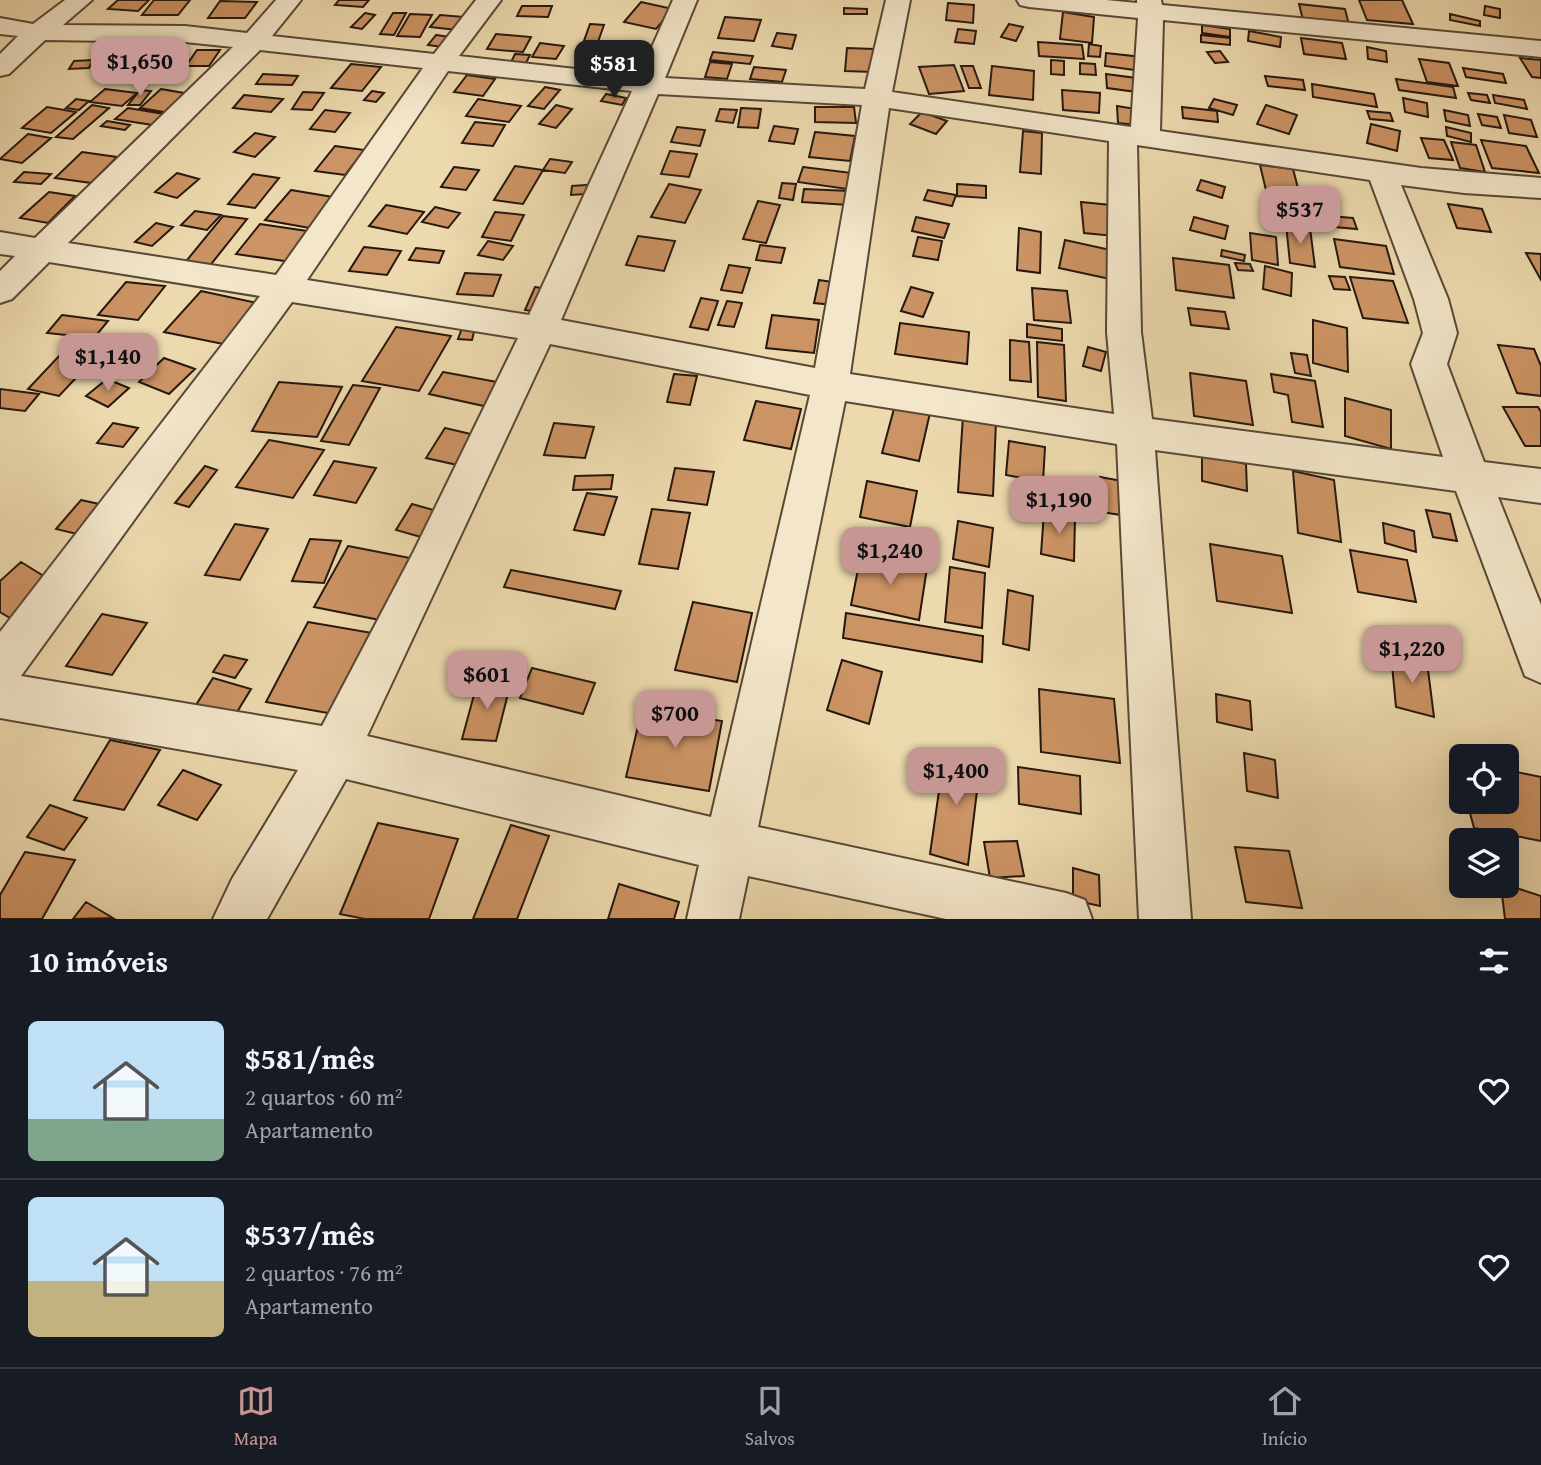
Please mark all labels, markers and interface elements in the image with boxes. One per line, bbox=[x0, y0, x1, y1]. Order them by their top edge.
pin: $1,650 bbox=[83, 38, 197, 98]
pin: $581 bbox=[573, 41, 655, 100]
text: $1,650 bbox=[107, 44, 173, 77]
text: $581 bbox=[590, 46, 638, 79]
pin: $537 bbox=[1259, 187, 1341, 246]
text: $537 bbox=[1276, 192, 1324, 225]
pin: $1,140 bbox=[51, 334, 165, 393]
text: $1,140 bbox=[75, 339, 141, 372]
pin: $1,190 bbox=[1002, 476, 1116, 536]
text: $1,190 bbox=[1026, 482, 1092, 515]
pin: $1,240 bbox=[833, 528, 947, 587]
text: $1,240 bbox=[857, 533, 923, 566]
pin: $1,220 bbox=[1355, 626, 1469, 685]
text: $1,220 bbox=[1379, 631, 1445, 664]
pin: $601 bbox=[446, 652, 528, 711]
text: $601 bbox=[463, 657, 511, 690]
pin: $700 bbox=[634, 690, 716, 750]
text: $700 bbox=[651, 696, 699, 729]
map controls bbox=[1449, 744, 1519, 898]
button: locate bbox=[1449, 744, 1519, 814]
pin: $1,400 bbox=[899, 748, 1013, 807]
text: $1,400 bbox=[923, 753, 989, 786]
button: layers bbox=[1449, 828, 1519, 898]
text: 10 imóveis bbox=[28, 939, 168, 983]
icon: filters bbox=[1475, 942, 1513, 980]
text: $581/mês bbox=[245, 1036, 375, 1080]
icon: home bbox=[84, 1049, 168, 1133]
icon: heart bbox=[1475, 1072, 1513, 1110]
text: 2 quartos · 60 m² bbox=[245, 1080, 403, 1113]
text: Apartamento bbox=[245, 1113, 373, 1146]
text: $537/mês bbox=[245, 1212, 375, 1256]
icon: home bbox=[84, 1225, 168, 1309]
icon: heart bbox=[1475, 1248, 1513, 1286]
text: 2 quartos · 76 m² bbox=[245, 1256, 403, 1289]
text: Apartamento bbox=[245, 1289, 373, 1322]
tab: Mapa bbox=[234, 1382, 277, 1452]
tab: Salvos bbox=[745, 1382, 795, 1452]
tab: Início bbox=[1262, 1382, 1307, 1452]

